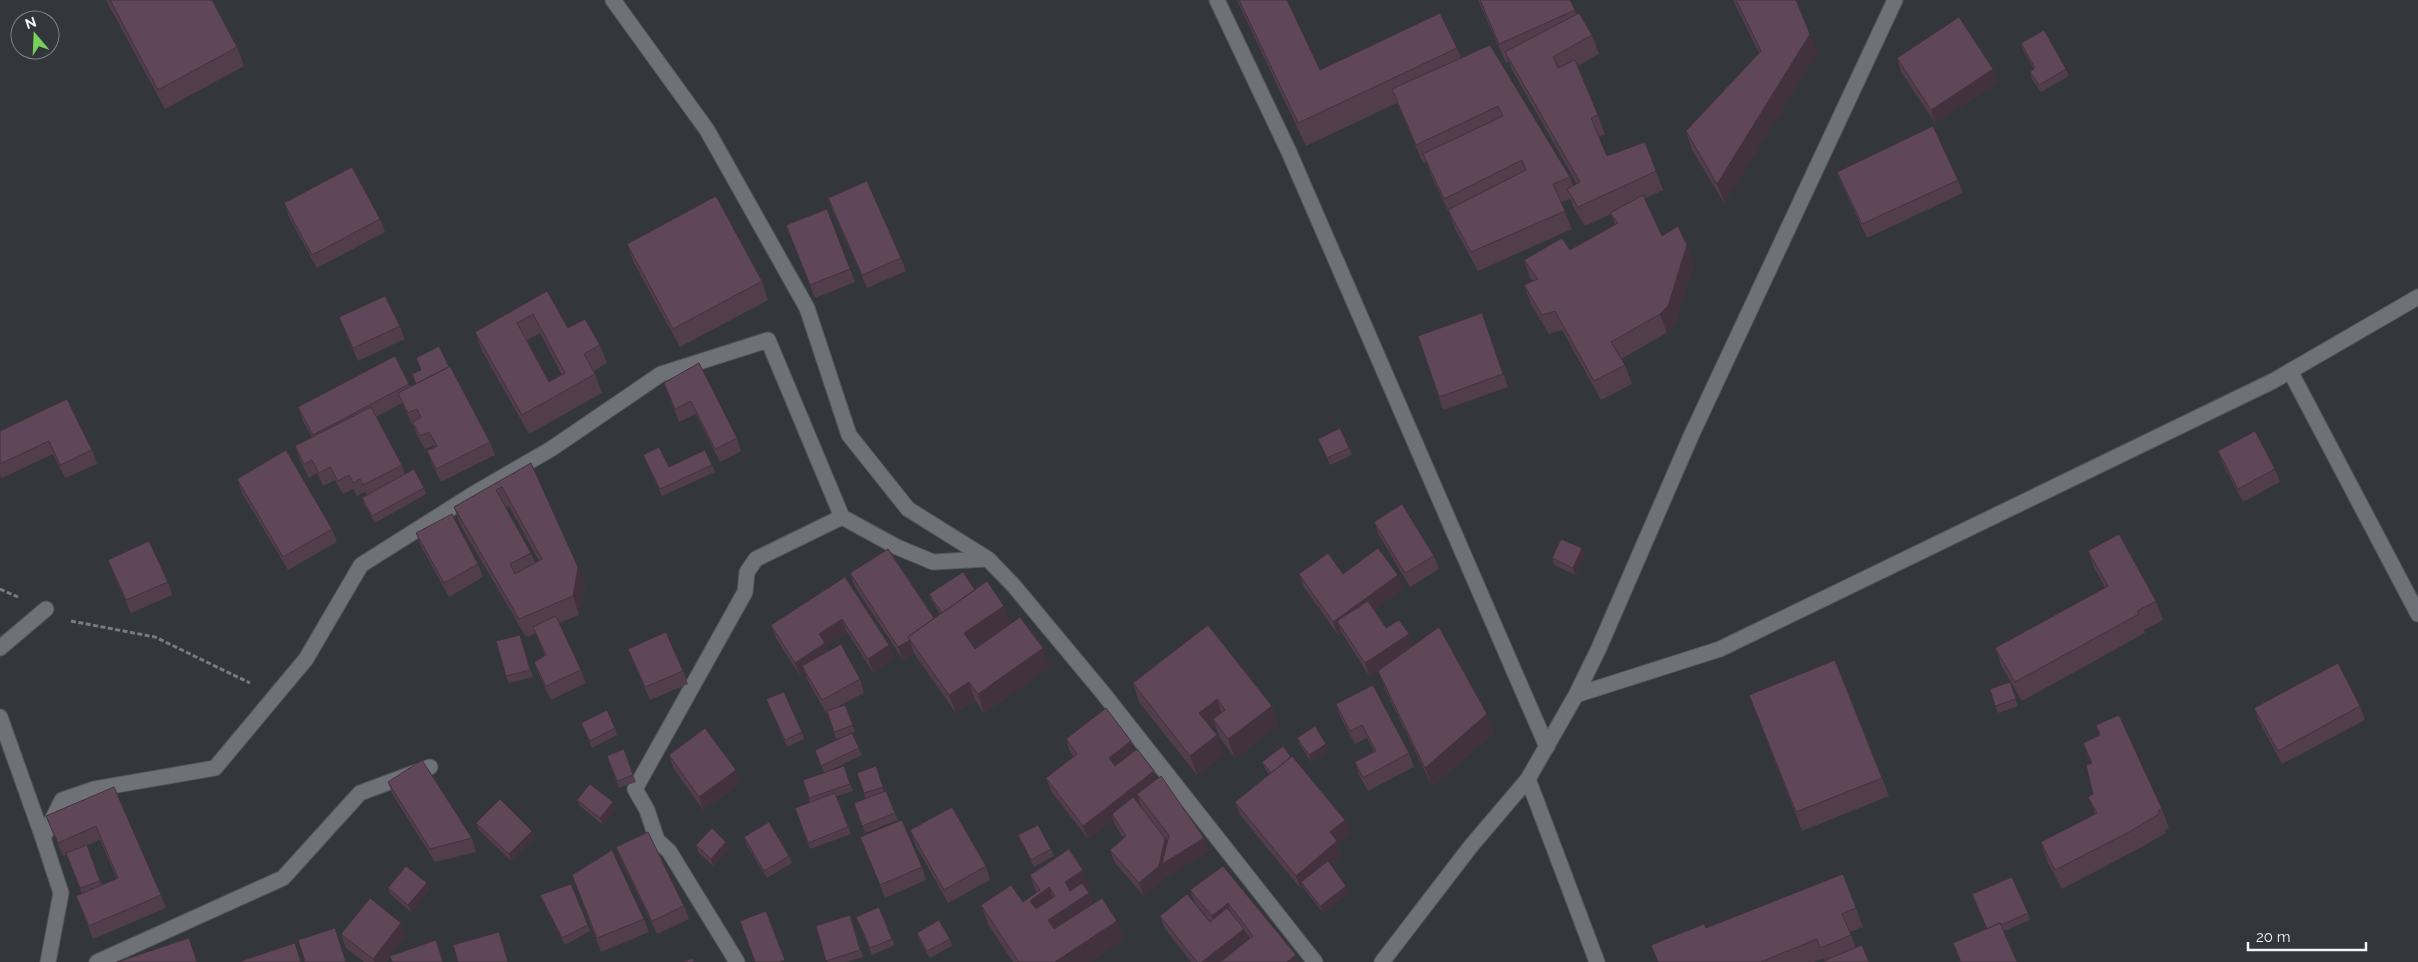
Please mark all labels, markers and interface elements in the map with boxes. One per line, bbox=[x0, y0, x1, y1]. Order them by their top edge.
north arrow bbox=[10, 10, 60, 60]
text: N bbox=[23, 13, 38, 32]
scale bar bbox=[2248, 920, 2366, 952]
text: 20 m bbox=[2256, 928, 2291, 946]

